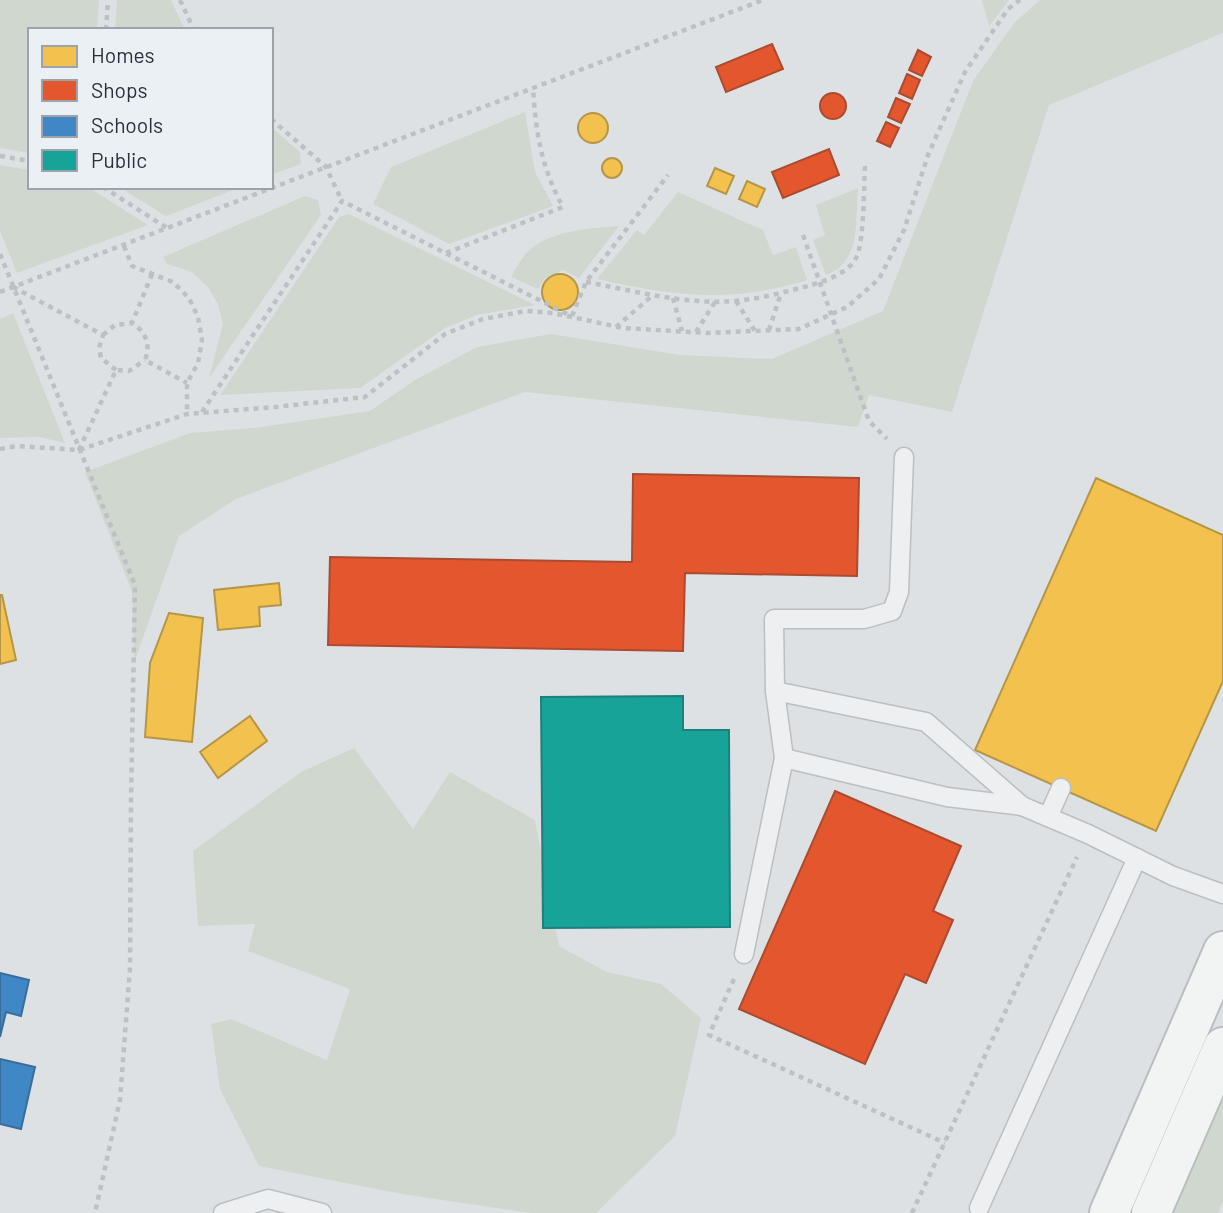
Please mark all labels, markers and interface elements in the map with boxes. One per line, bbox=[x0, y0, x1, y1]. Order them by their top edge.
legend bbox=[28, 28, 273, 189]
text: Homes bbox=[91, 42, 155, 67]
text: Shops bbox=[91, 77, 148, 102]
text: Schools bbox=[91, 112, 163, 137]
text: Public bbox=[91, 147, 147, 172]

